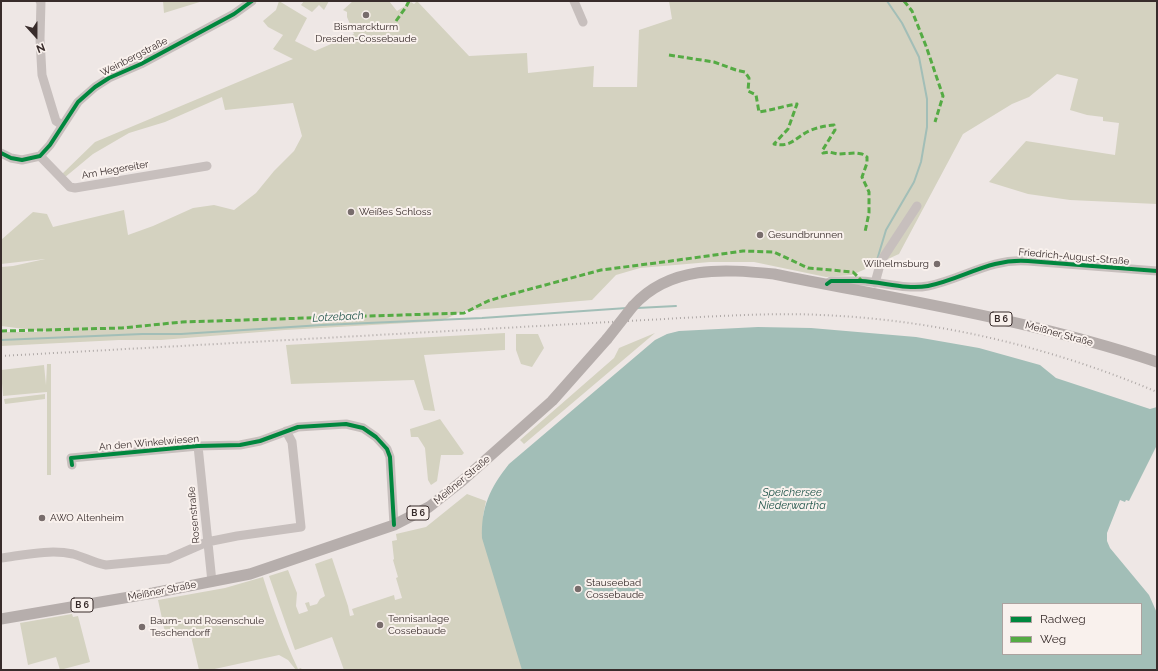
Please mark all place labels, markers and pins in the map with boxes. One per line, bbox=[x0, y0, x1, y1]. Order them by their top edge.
marker: Bismarckturm Dresden-Cossebaude bbox=[361, 10, 371, 20]
place label: Bismarckturm Dresden-Cossebaude bbox=[315, 21, 417, 44]
place label: Weißes Schloss bbox=[359, 206, 431, 218]
marker: Weißes Schloss bbox=[346, 207, 356, 217]
place label: Gesundbrunnen bbox=[768, 229, 843, 241]
marker: Gesundbrunnen bbox=[755, 230, 765, 240]
place label: Wilhelmsburg bbox=[864, 258, 929, 270]
marker: Wilhelmsburg bbox=[932, 259, 942, 269]
place label: AWO Altenheim bbox=[50, 512, 124, 524]
marker: AWO Altenheim bbox=[37, 513, 47, 523]
place label: Stauseebad Cossebaude bbox=[586, 577, 644, 600]
marker: Stauseebad Cossebaude bbox=[573, 584, 583, 594]
place label: Tennisanlage Cossebaude bbox=[388, 613, 449, 636]
place label: Baum- und Rosenschule Teschendorff bbox=[150, 615, 264, 638]
marker: Tennisanlage Cossebaude bbox=[375, 620, 385, 630]
marker: Baum- und Rosenschule Teschendorff bbox=[137, 622, 147, 632]

